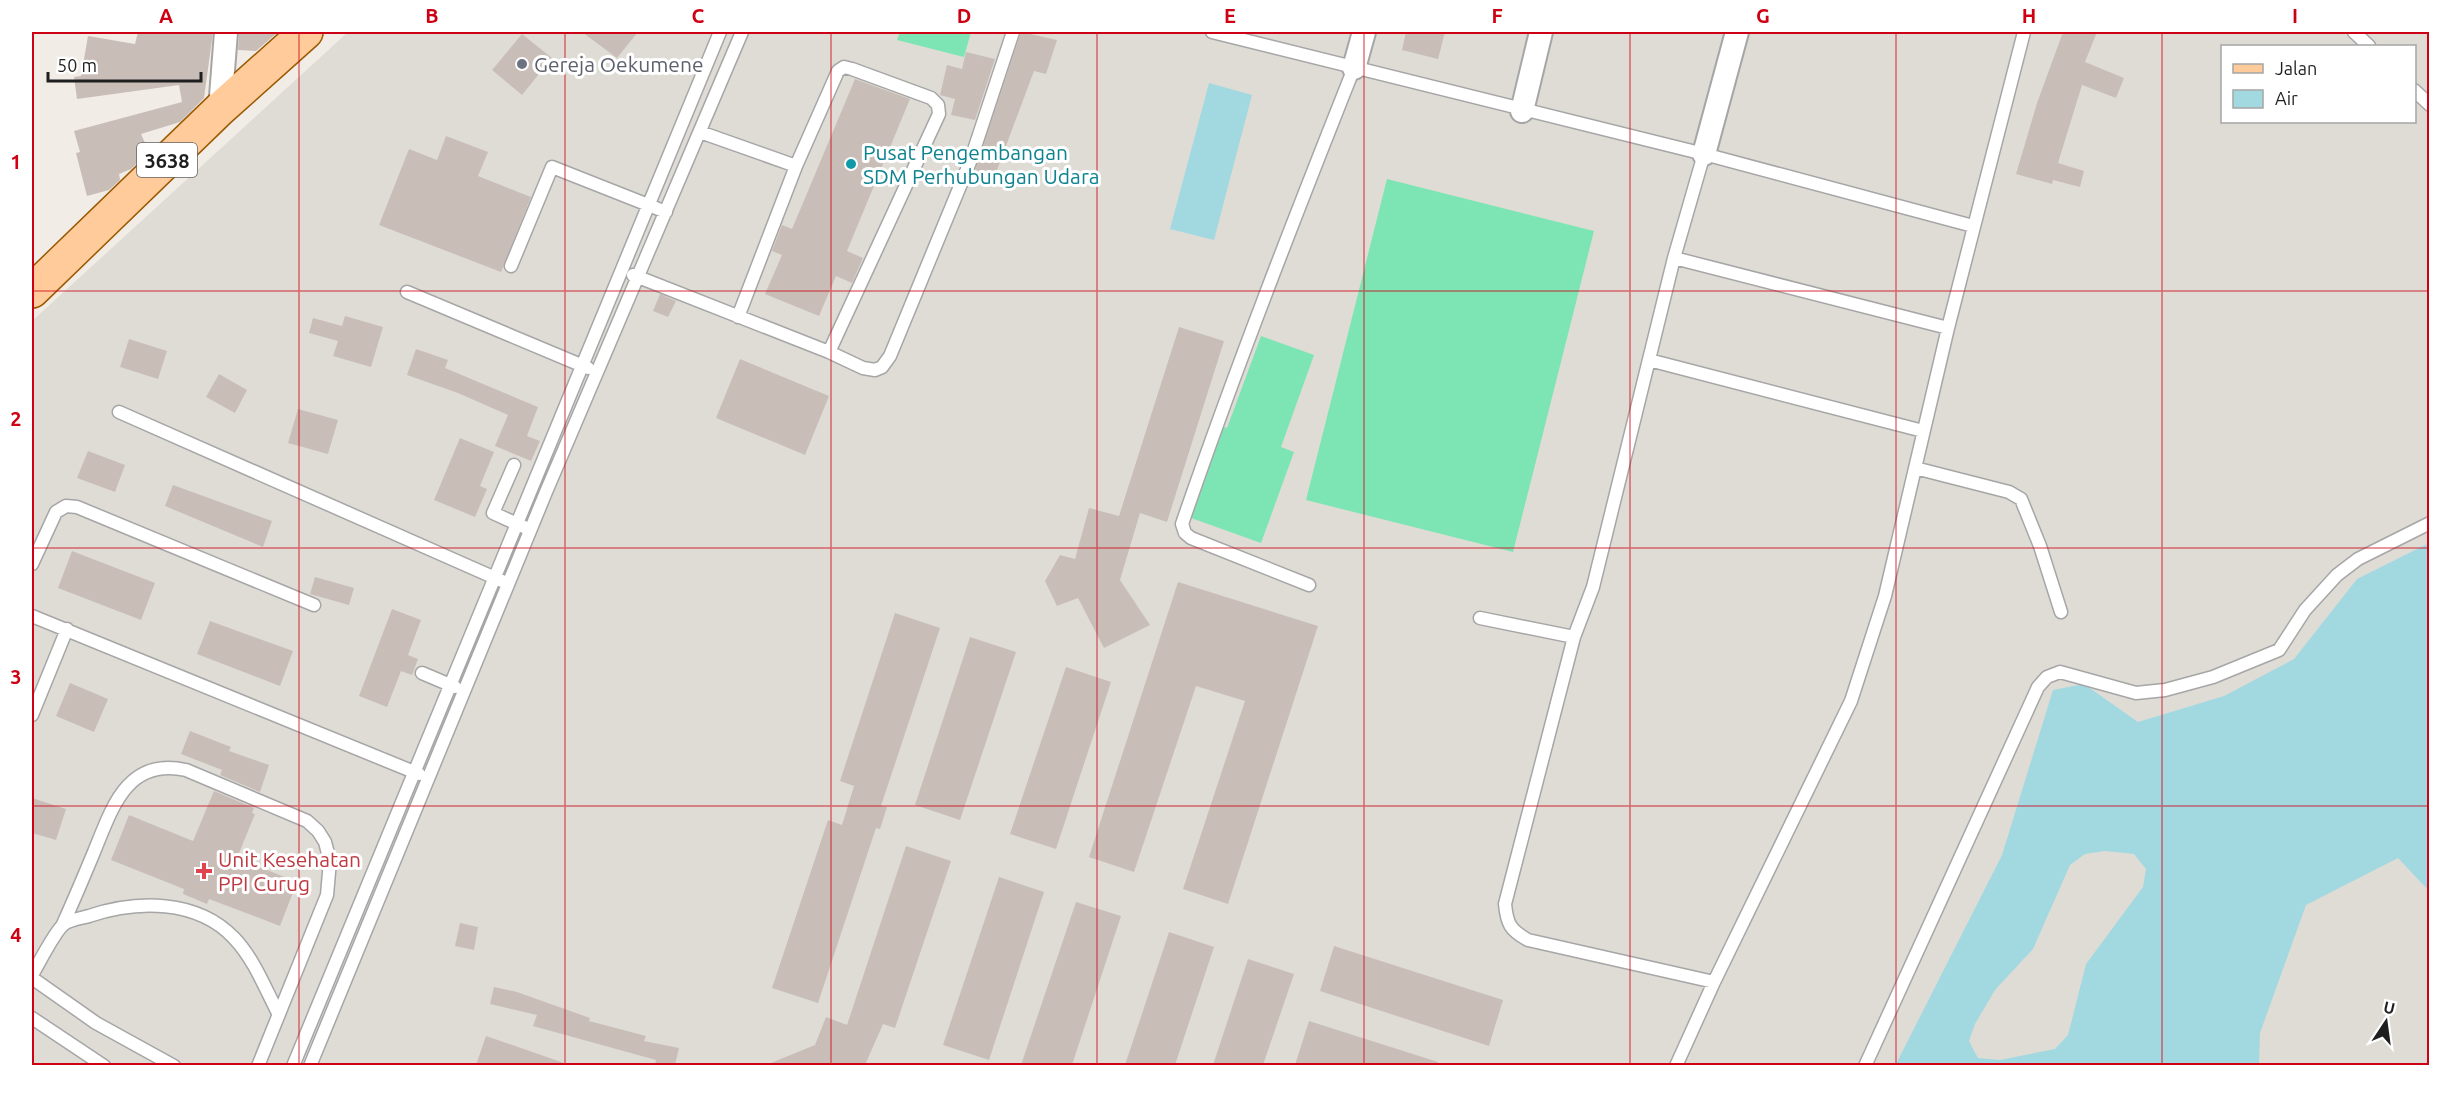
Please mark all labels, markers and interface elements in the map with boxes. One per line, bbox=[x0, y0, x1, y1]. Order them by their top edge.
text: A bbox=[159, 4, 173, 27]
text: B bbox=[425, 4, 439, 27]
text: C bbox=[692, 4, 705, 27]
text: D bbox=[957, 4, 971, 27]
text: E bbox=[1224, 4, 1236, 27]
text: F bbox=[1491, 4, 1503, 27]
text: G bbox=[1756, 4, 1770, 27]
text: H bbox=[2022, 4, 2036, 27]
text: I bbox=[2292, 4, 2298, 27]
scale bar bbox=[48, 45, 201, 83]
legend bbox=[2221, 45, 2416, 123]
place label: Gereja Oekumene bbox=[534, 52, 704, 76]
text: 50 m bbox=[57, 55, 97, 75]
marker: Gereja Oekumene bbox=[515, 57, 529, 71]
text: Jalan bbox=[2275, 58, 2317, 78]
text: Air bbox=[2275, 88, 2298, 108]
place label: Pusat Pengembangan SDM Perhubungan Udara bbox=[863, 140, 1100, 188]
road number: 3638 bbox=[137, 143, 197, 177]
text: 1 bbox=[10, 150, 22, 173]
marker: Pusat Pengembangan SDM Perhubungan Udara bbox=[844, 157, 858, 171]
text: 2 bbox=[10, 407, 22, 430]
text: 3 bbox=[10, 665, 22, 688]
place label: Unit Kesehatan PPI Curug bbox=[218, 847, 361, 895]
marker: Unit Kesehatan PPI Curug bbox=[195, 862, 213, 880]
text: 4 bbox=[10, 923, 22, 946]
north arrow bbox=[2356, 992, 2416, 1052]
text: U bbox=[2382, 997, 2397, 1017]

